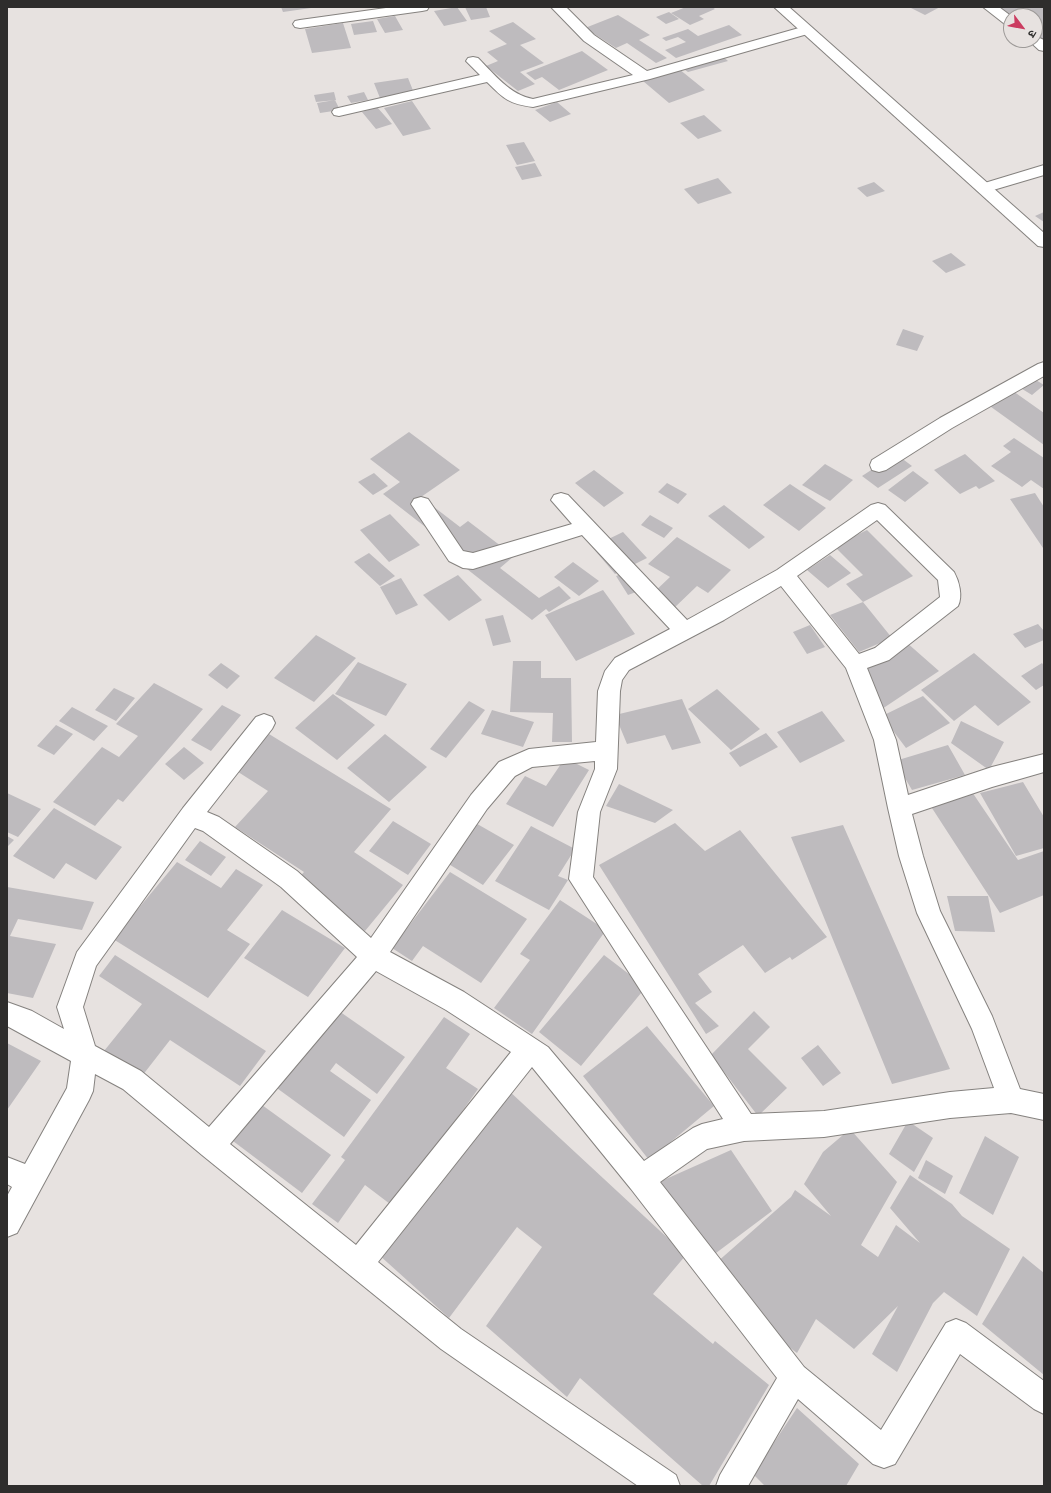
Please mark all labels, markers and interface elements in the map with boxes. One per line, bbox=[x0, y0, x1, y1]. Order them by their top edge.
north arrow bbox=[1003, 8, 1043, 48]
text: उ bbox=[1025, 27, 1041, 41]

